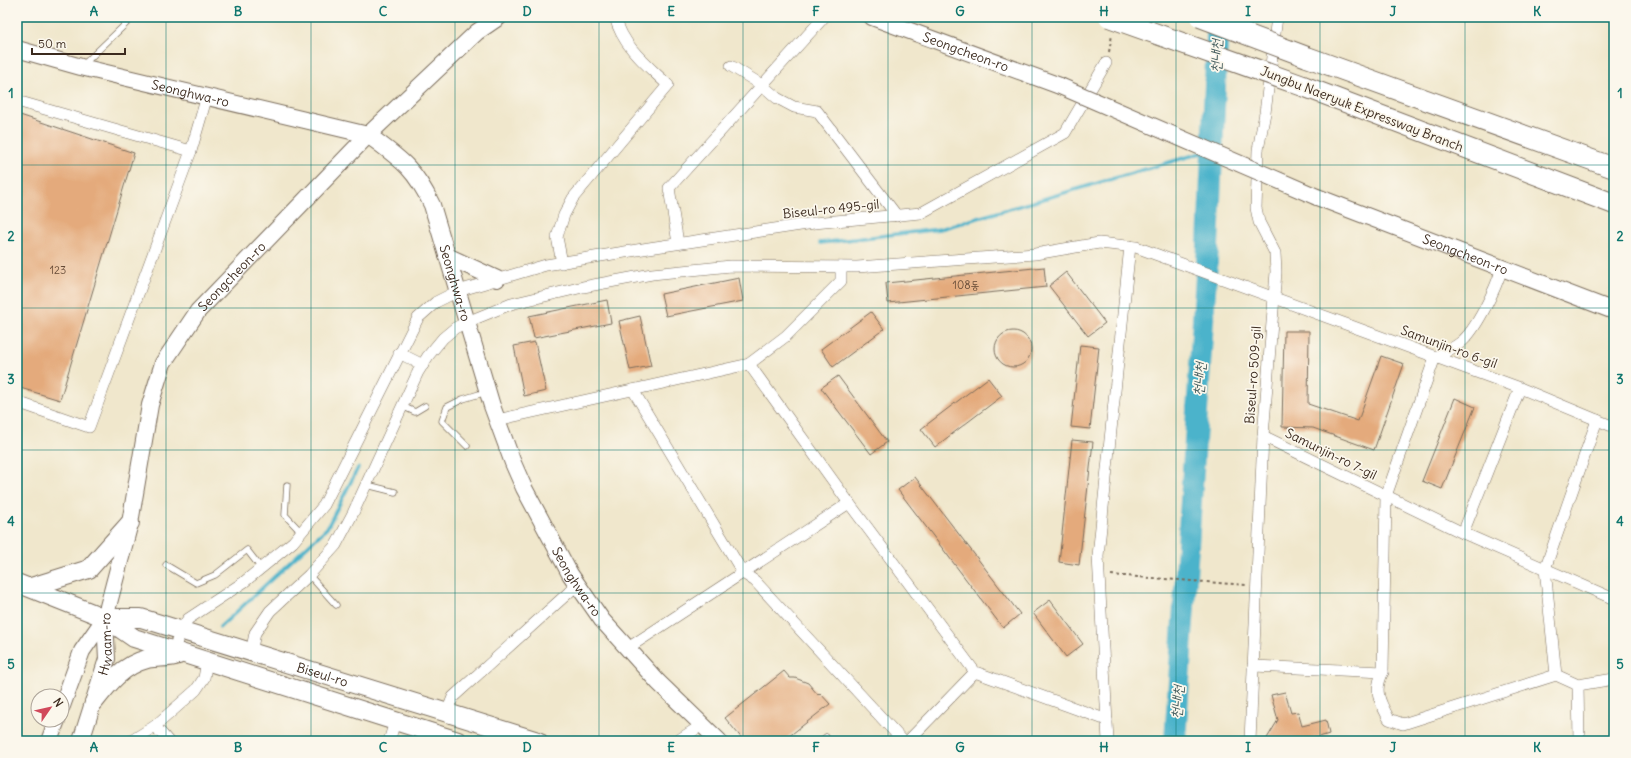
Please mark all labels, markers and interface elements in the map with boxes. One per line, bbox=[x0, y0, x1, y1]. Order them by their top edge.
text: A bbox=[90, 3, 99, 20]
text: B bbox=[234, 3, 243, 20]
text: C bbox=[379, 3, 388, 20]
text: D bbox=[522, 3, 532, 20]
text: E bbox=[667, 3, 675, 20]
text: F bbox=[812, 3, 820, 20]
text: G bbox=[955, 3, 965, 20]
text: H bbox=[1099, 3, 1109, 20]
text: I bbox=[1245, 3, 1251, 20]
text: J bbox=[1390, 3, 1397, 20]
text: K bbox=[1533, 3, 1542, 20]
street label: Seongcheon-ro bbox=[921, 28, 1011, 75]
scale bar bbox=[32, 30, 125, 56]
text: 50 m bbox=[38, 36, 67, 51]
water label: 천내천 bbox=[1206, 37, 1226, 73]
street label: Jungbu Naeryuk Expressway Branch bbox=[1258, 62, 1466, 156]
street label: Seonghwa-ro bbox=[150, 76, 231, 110]
text: 1 bbox=[8, 85, 14, 102]
text: 1 bbox=[1617, 85, 1623, 102]
street label: Biseul-ro 495-gil bbox=[782, 195, 880, 223]
text: 2 bbox=[7, 228, 15, 245]
text: 2 bbox=[1616, 228, 1624, 245]
street label: Seongcheon-ro bbox=[1420, 230, 1511, 278]
street label: Seongcheon-ro bbox=[194, 238, 269, 315]
street label: Seonghwa-ro bbox=[436, 243, 475, 323]
house number: 123 bbox=[50, 263, 66, 277]
house number: 108동 bbox=[953, 278, 980, 292]
street label: Samunjin-ro 6-gil bbox=[1398, 322, 1500, 372]
street label: Biseul-ro 509-gil bbox=[1241, 326, 1265, 424]
water label: 천내천 bbox=[1189, 360, 1209, 396]
text: 3 bbox=[7, 371, 15, 388]
text: 3 bbox=[1616, 371, 1624, 388]
street label: Samunjin-ro 7-gil bbox=[1282, 424, 1380, 484]
text: 4 bbox=[7, 513, 15, 530]
text: 4 bbox=[1616, 513, 1624, 530]
street label: Seonghwa-ro bbox=[549, 544, 605, 620]
street label: Hwaam-ro bbox=[94, 610, 116, 678]
text: 5 bbox=[7, 656, 15, 673]
text: 5 bbox=[1616, 656, 1624, 673]
street label: Biseul-ro bbox=[295, 658, 350, 690]
water label: 천내천 bbox=[1167, 683, 1187, 719]
north arrow bbox=[30, 688, 70, 728]
text: N bbox=[50, 695, 66, 709]
text: A bbox=[90, 739, 99, 756]
text: B bbox=[234, 739, 243, 756]
text: C bbox=[379, 739, 388, 756]
text: D bbox=[522, 739, 532, 756]
text: E bbox=[667, 739, 675, 756]
text: F bbox=[812, 739, 820, 756]
text: G bbox=[955, 739, 965, 756]
text: H bbox=[1099, 739, 1109, 756]
text: I bbox=[1245, 739, 1251, 756]
text: J bbox=[1390, 739, 1397, 756]
text: K bbox=[1533, 739, 1542, 756]

